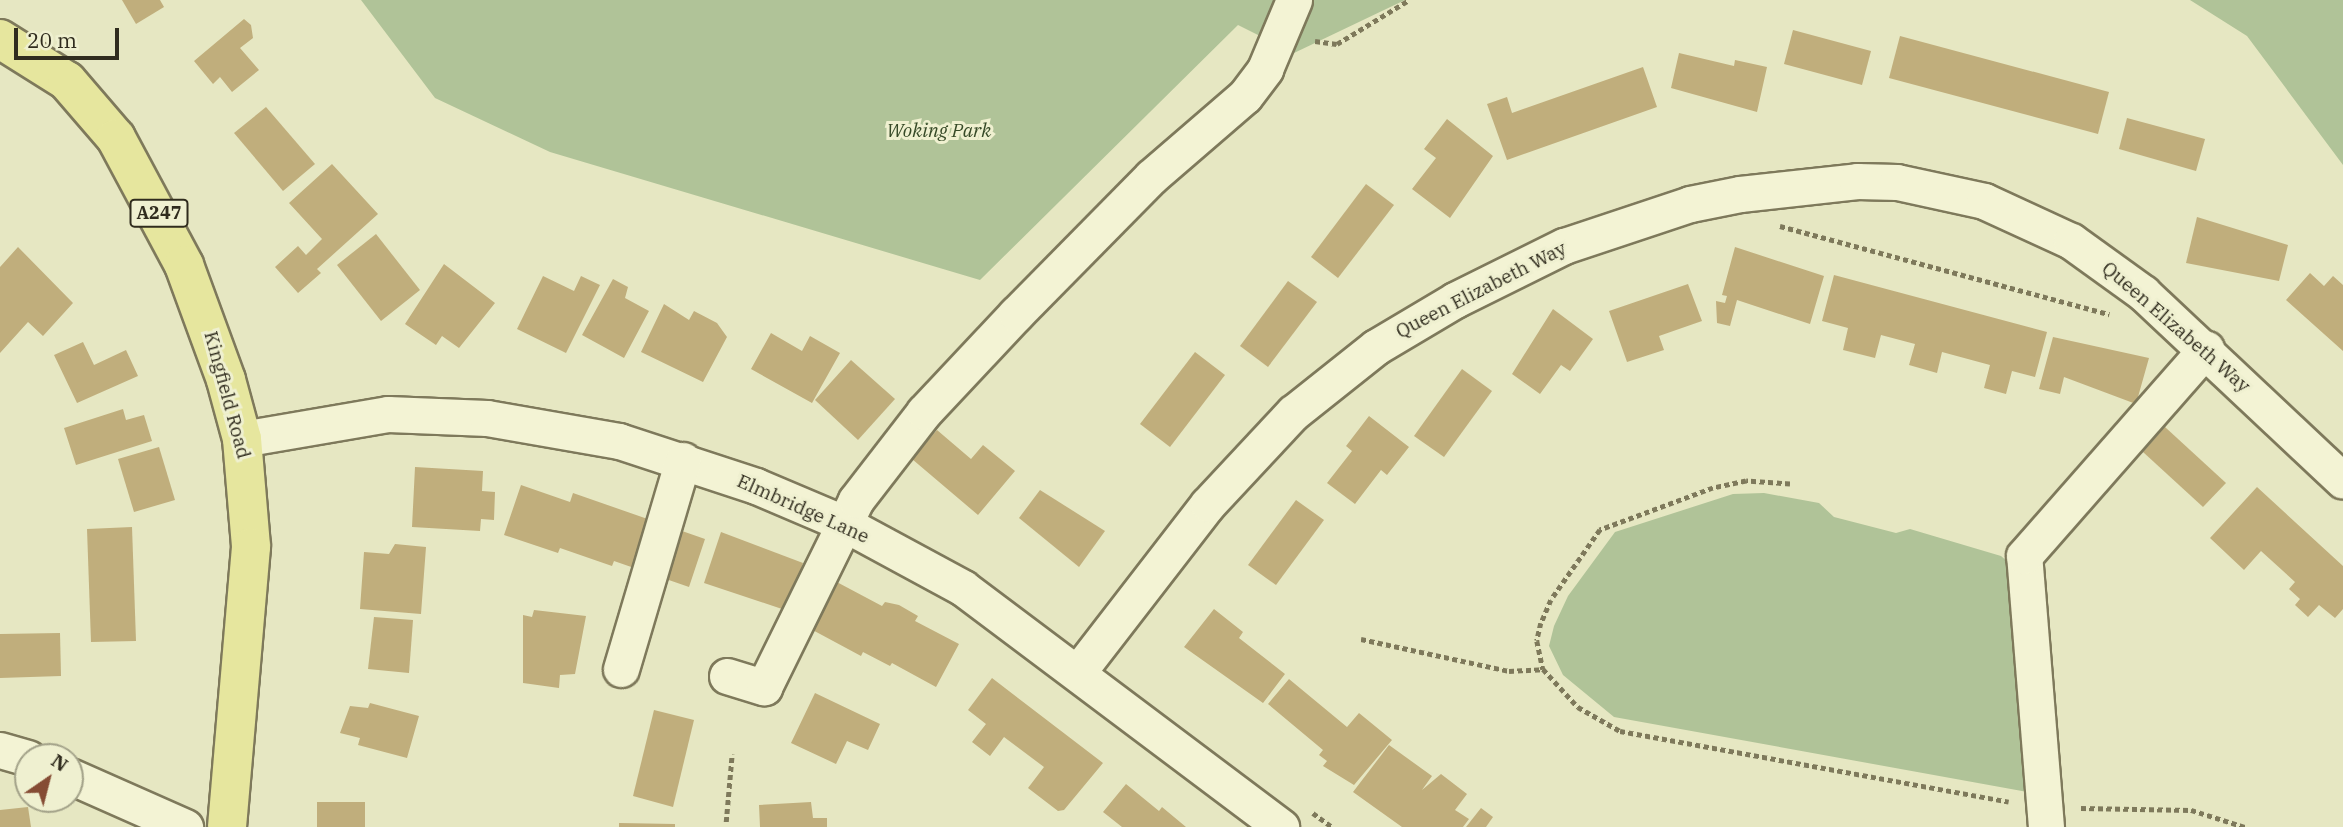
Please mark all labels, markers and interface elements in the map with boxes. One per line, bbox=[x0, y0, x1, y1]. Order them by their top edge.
scale bar bbox=[18, 14, 122, 58]
text: 20 m bbox=[27, 26, 77, 54]
park label: Woking Park bbox=[887, 120, 991, 142]
road number: A247 bbox=[129, 198, 189, 228]
street label: Queen Elizabeth Way bbox=[1392, 237, 1570, 343]
street label: Queen Elizabeth Way bbox=[2097, 257, 2255, 397]
street label: Kingfield Road bbox=[199, 329, 255, 461]
street label: Elmbridge Lane bbox=[733, 470, 873, 548]
north arrow bbox=[14, 743, 84, 813]
text: N bbox=[47, 748, 73, 777]

